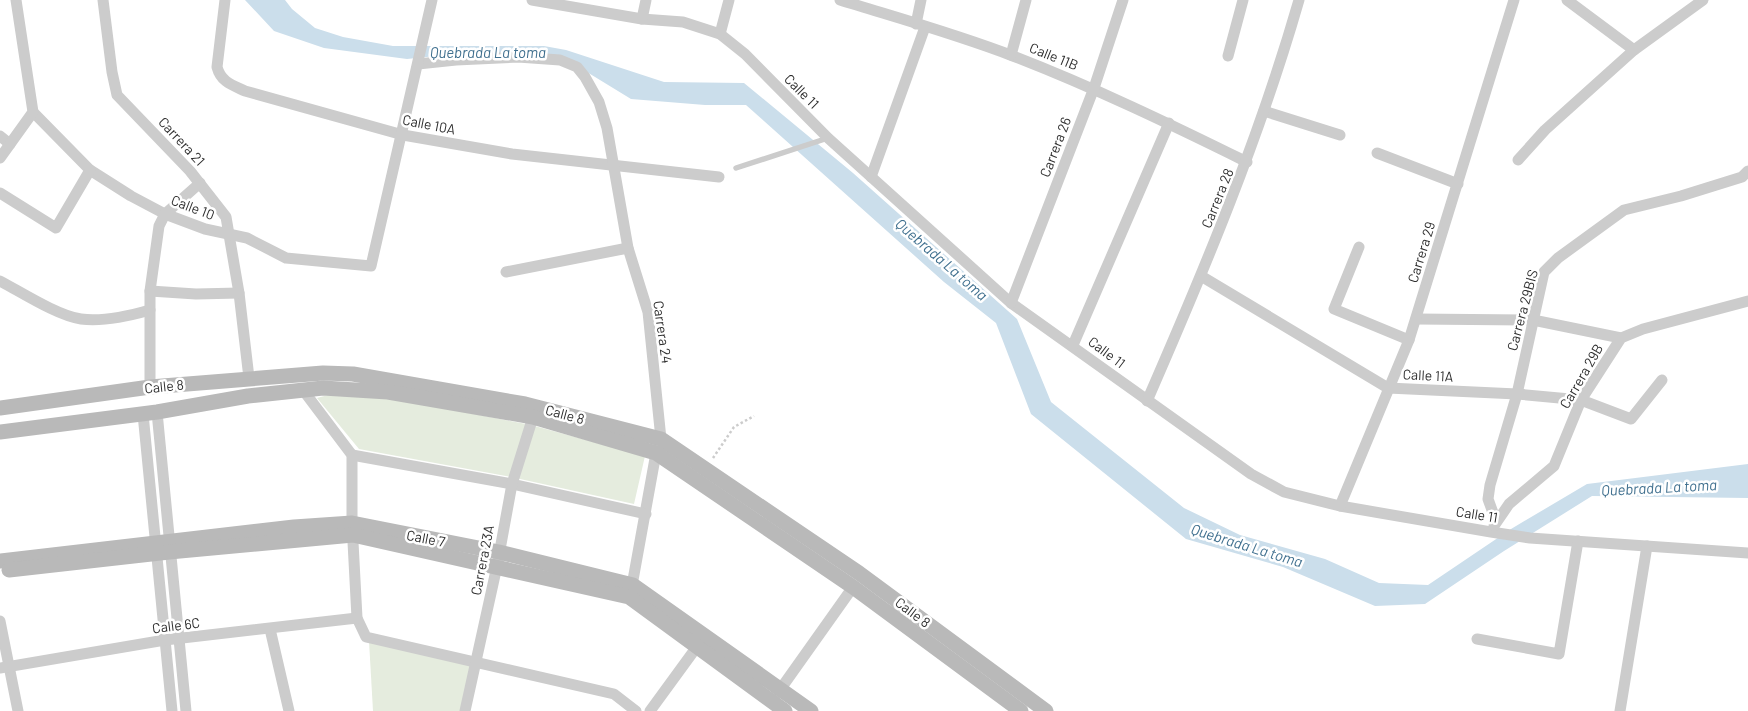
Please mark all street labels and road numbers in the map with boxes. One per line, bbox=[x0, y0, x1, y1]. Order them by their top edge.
street label: Calle 11B bbox=[1027, 39, 1081, 73]
street label: Calle 11 bbox=[781, 70, 823, 112]
street label: Calle 10A bbox=[401, 111, 457, 138]
street label: Carrera 21 bbox=[155, 113, 209, 169]
street label: Carrera 26 bbox=[1036, 115, 1074, 179]
street label: Carrera 28 bbox=[1197, 166, 1237, 230]
street label: Calle 10 bbox=[169, 191, 217, 223]
street label: Carrera 29 bbox=[1404, 219, 1438, 285]
street label: Carrera 29BIS bbox=[1503, 267, 1541, 353]
street label: Carrera 24 bbox=[650, 299, 676, 365]
street label: Calle 11 bbox=[1085, 333, 1129, 371]
street label: Carrera 29B bbox=[1556, 341, 1606, 411]
street label: Calle 11A bbox=[1402, 365, 1454, 385]
street label: Calle 8 bbox=[143, 375, 185, 397]
street label: Calle 8 bbox=[544, 401, 586, 427]
street label: Calle 11 bbox=[1455, 502, 1499, 526]
street label: Carrera 23A bbox=[467, 523, 497, 597]
street label: Calle 7 bbox=[405, 526, 447, 550]
street label: Calle 8 bbox=[892, 593, 934, 631]
street label: Calle 6C bbox=[151, 614, 201, 636]

